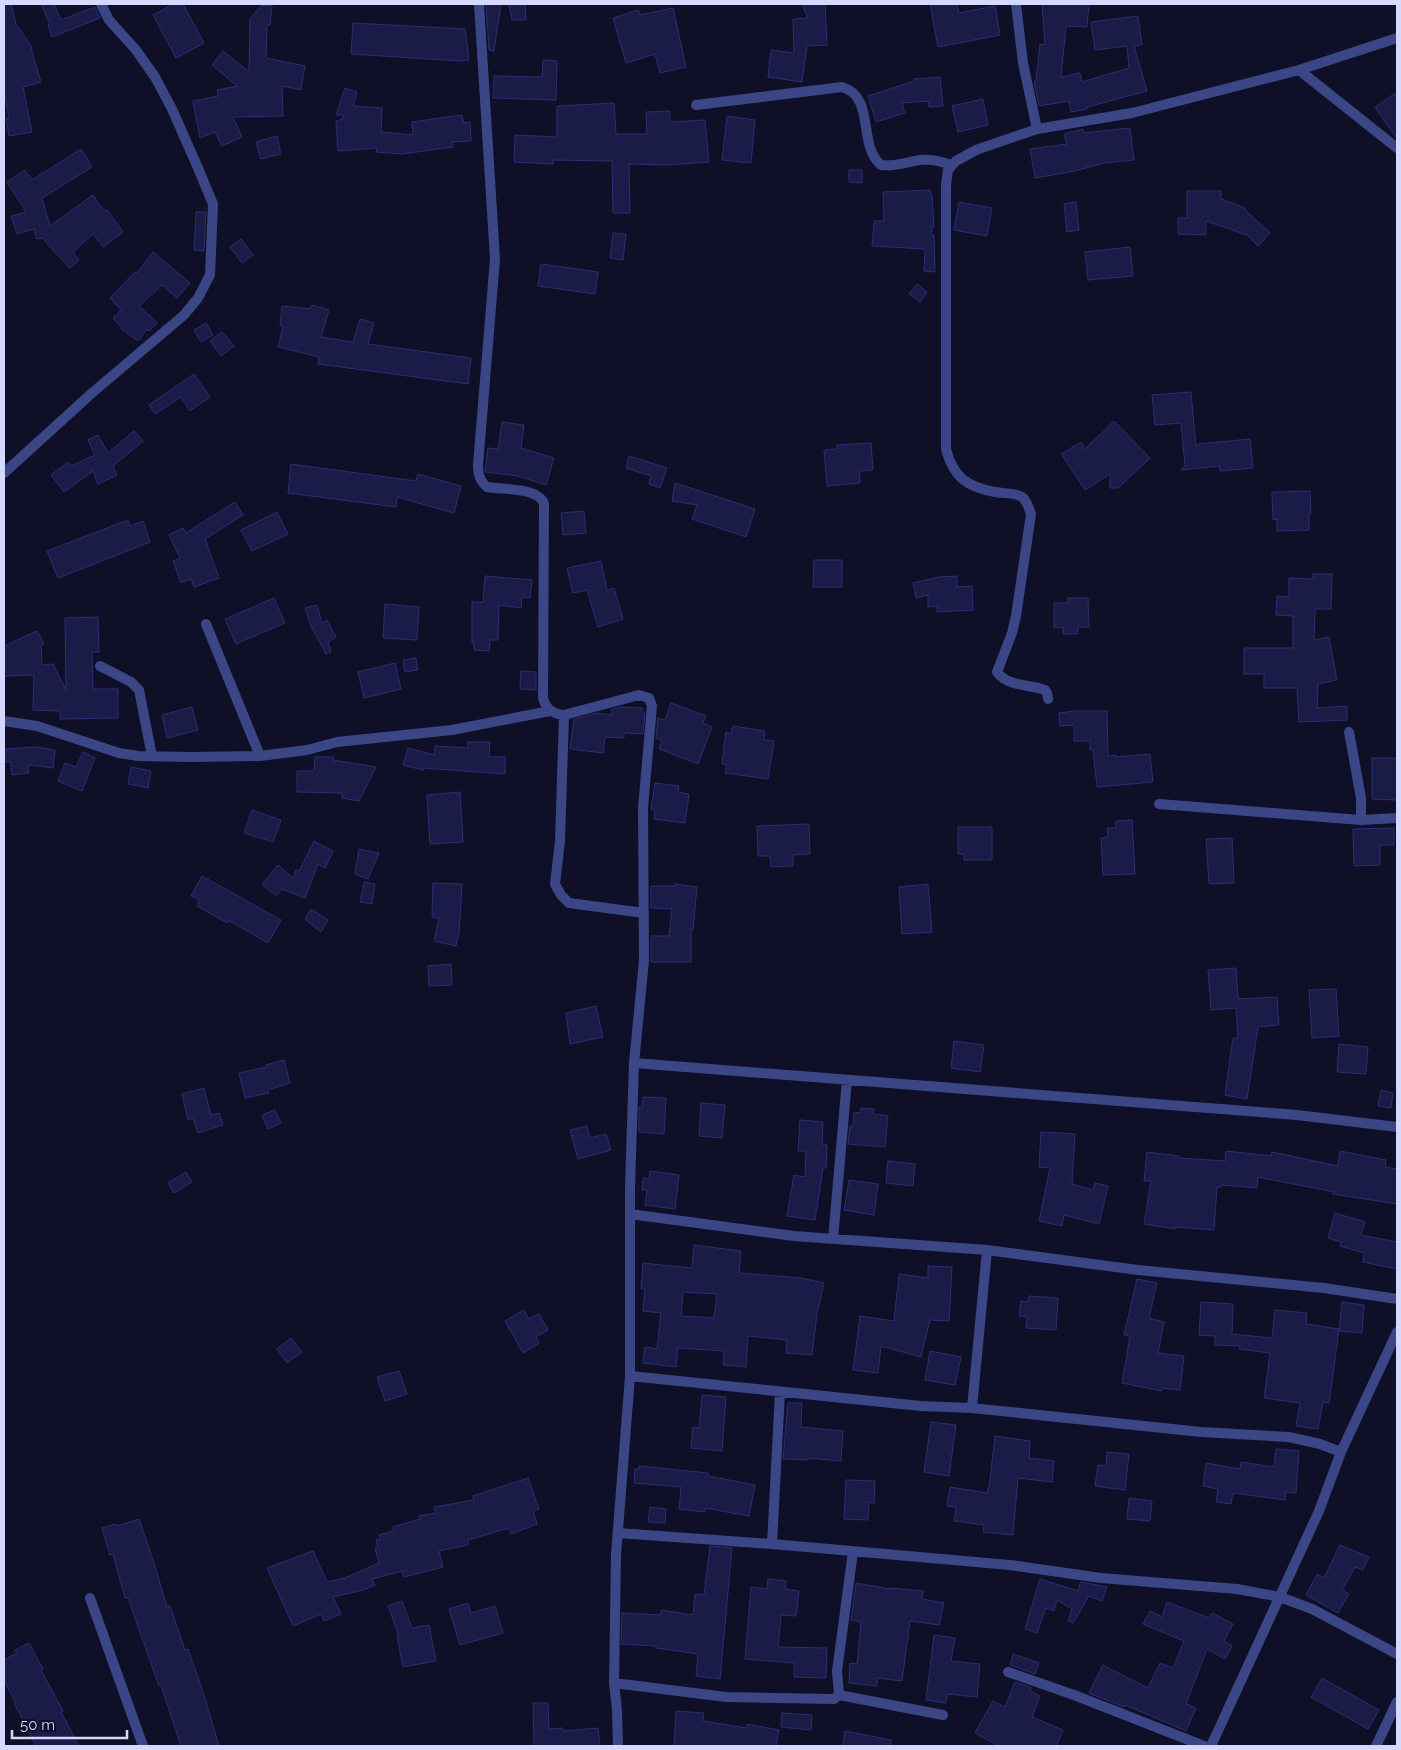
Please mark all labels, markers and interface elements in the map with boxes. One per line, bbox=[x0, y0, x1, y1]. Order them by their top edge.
scale bar bbox=[12, 1708, 128, 1740]
text: 50 m bbox=[20, 1716, 55, 1734]

